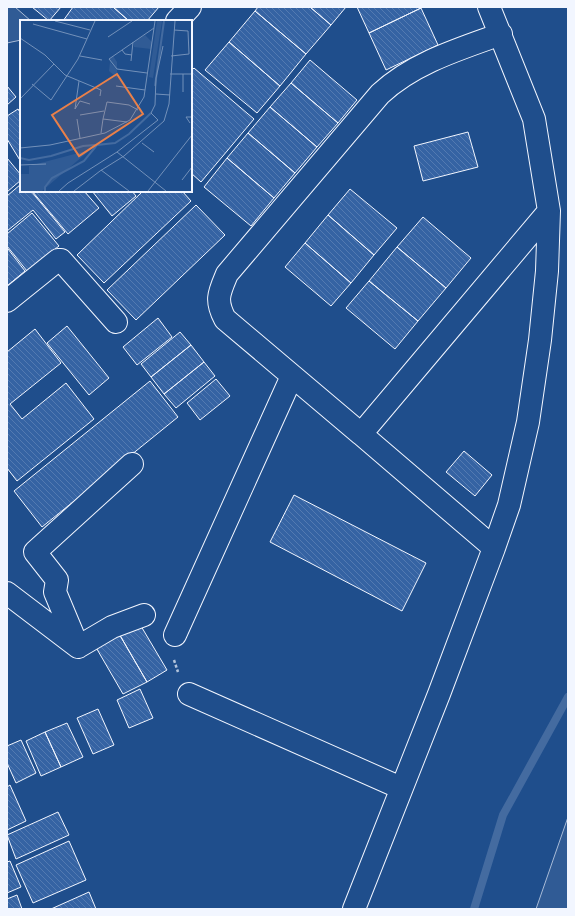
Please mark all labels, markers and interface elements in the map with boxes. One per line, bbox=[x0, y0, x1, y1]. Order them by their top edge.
inset map bbox=[20, 20, 192, 192]

